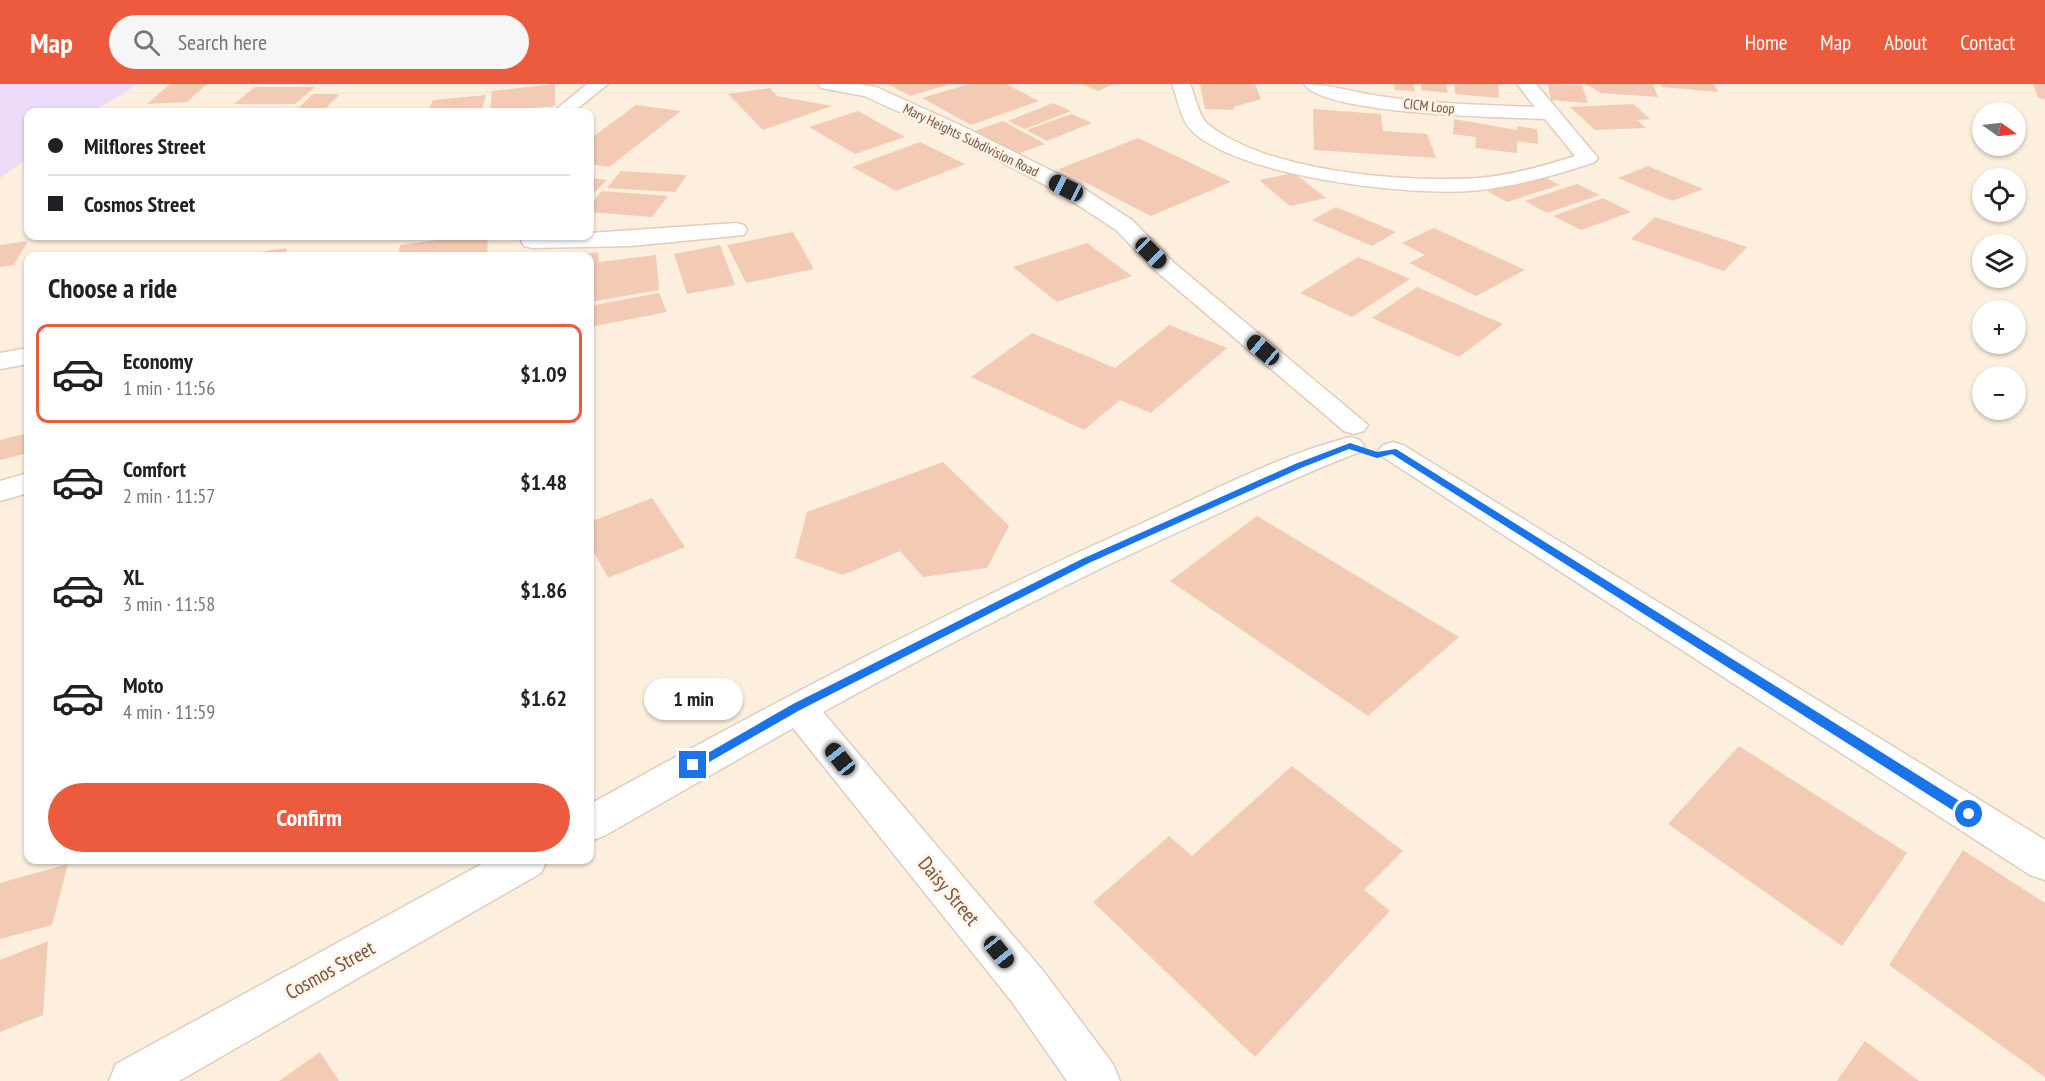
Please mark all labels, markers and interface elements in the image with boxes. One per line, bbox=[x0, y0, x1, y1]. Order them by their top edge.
search box bbox=[109, 15, 529, 69]
text: Map bbox=[30, 24, 73, 61]
icon: search bbox=[130, 26, 163, 59]
text: Search here bbox=[178, 28, 267, 56]
text: Home bbox=[1745, 29, 1787, 56]
text: Map bbox=[1820, 29, 1851, 56]
text: About bbox=[1884, 29, 1927, 56]
text: Contact bbox=[1960, 29, 2015, 56]
street label: CICM Loop bbox=[1403, 94, 1455, 118]
street label: Mary Heights Subdivision Road bbox=[900, 99, 1042, 181]
north arrow bbox=[1972, 102, 2026, 156]
map controls bbox=[1972, 102, 2026, 420]
text: Milflores Street bbox=[84, 132, 205, 160]
button: locate bbox=[1972, 168, 2026, 222]
car bbox=[1046, 172, 1086, 204]
text: Cosmos Street bbox=[84, 190, 195, 218]
car bbox=[1132, 234, 1170, 272]
button: layers bbox=[1972, 234, 2026, 288]
text: Choose a ride bbox=[48, 271, 177, 305]
button: + bbox=[1972, 300, 2026, 354]
car bbox=[1243, 332, 1283, 368]
icon: car bbox=[51, 347, 105, 401]
text: Economy bbox=[123, 347, 193, 375]
text: $1.09 bbox=[520, 360, 567, 388]
button: − bbox=[1972, 366, 2026, 420]
text: 1 min · 11:56 bbox=[123, 375, 215, 401]
icon: car bbox=[51, 455, 105, 509]
text: Comfort bbox=[123, 455, 186, 483]
text: $1.48 bbox=[520, 468, 567, 496]
text: 2 min · 11:57 bbox=[123, 483, 215, 509]
icon: car bbox=[51, 563, 105, 617]
text: XL bbox=[123, 563, 144, 591]
text: $1.86 bbox=[520, 576, 567, 604]
text: 3 min · 11:58 bbox=[123, 591, 215, 617]
icon: car bbox=[51, 671, 105, 725]
text: Moto bbox=[123, 671, 164, 699]
callout: 1 min bbox=[644, 678, 742, 720]
text: $1.62 bbox=[520, 684, 567, 712]
text: 1 min bbox=[673, 686, 714, 712]
text: 4 min · 11:59 bbox=[123, 699, 215, 725]
car bbox=[822, 739, 858, 779]
route end bbox=[679, 751, 706, 778]
button: Confirm bbox=[48, 783, 570, 852]
route start bbox=[1955, 800, 1982, 827]
street label: Daisy Street bbox=[913, 851, 986, 931]
car bbox=[981, 932, 1017, 972]
street label: Cosmos Street bbox=[281, 935, 380, 1005]

